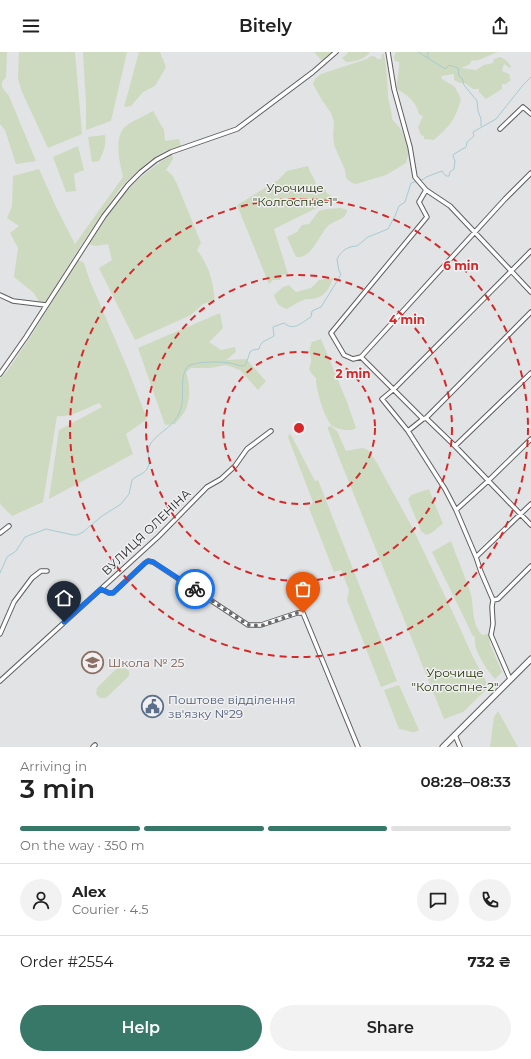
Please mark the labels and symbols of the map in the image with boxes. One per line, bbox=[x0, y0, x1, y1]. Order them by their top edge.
park label: Урочище "Колгоспне-1" bbox=[253, 180, 337, 209]
text: 6 min bbox=[443, 258, 479, 273]
text: 4 min bbox=[389, 312, 425, 327]
text: 2 min bbox=[336, 366, 370, 381]
centre of rings bbox=[292, 421, 306, 435]
street label: ВУЛИЦЯ ОЛЕНІНА bbox=[99, 486, 194, 578]
courier bbox=[175, 569, 215, 609]
pin bbox=[286, 572, 320, 613]
pin bbox=[47, 581, 81, 622]
school or university icon: Школа № 25 bbox=[79, 649, 105, 675]
place label: Школа № 25 bbox=[108, 655, 185, 670]
park label: Урочище "Колгоспне-2" bbox=[412, 665, 498, 694]
place label: Поштове відділення зв'язку №29 bbox=[168, 692, 296, 721]
public building icon: Поштове відділення зв'язку №29 bbox=[140, 693, 166, 719]

